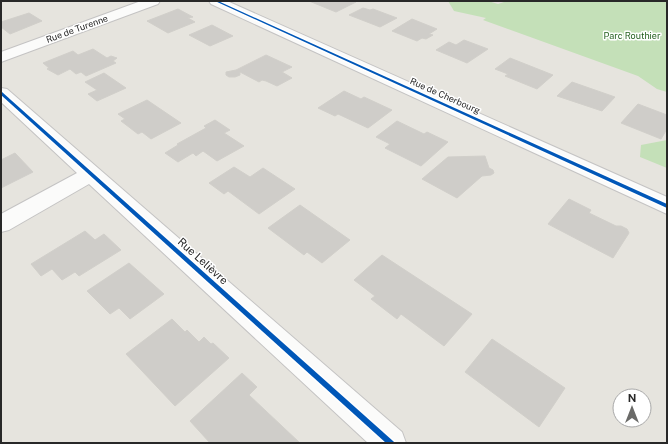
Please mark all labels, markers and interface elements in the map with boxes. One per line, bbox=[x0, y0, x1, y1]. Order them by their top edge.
street label: Rue de Turenne bbox=[44, 12, 109, 45]
park label: Parc Routhier bbox=[604, 30, 661, 41]
street label: Rue de Cherbourg bbox=[408, 75, 482, 116]
street label: Rue Lelièvre bbox=[176, 235, 230, 287]
north arrow bbox=[612, 388, 652, 428]
text: N bbox=[628, 392, 636, 404]

